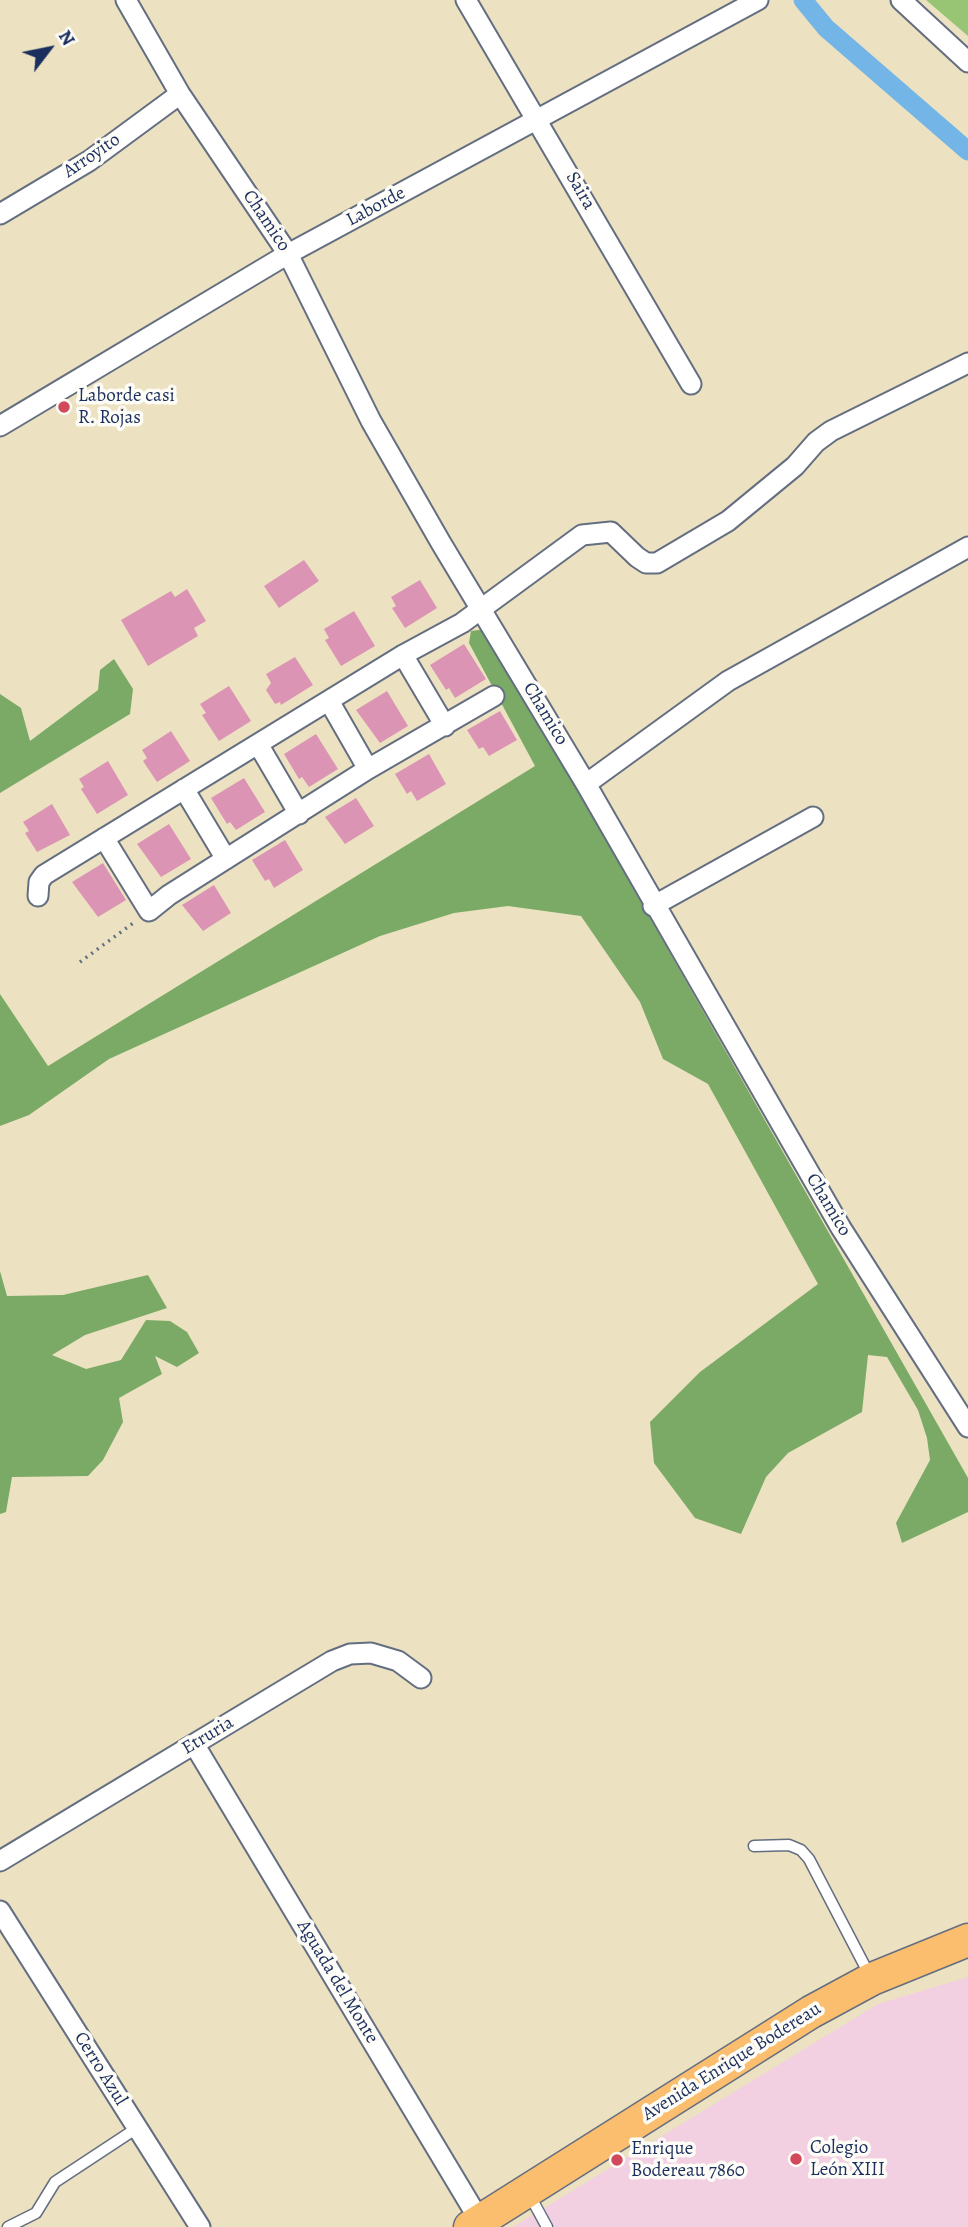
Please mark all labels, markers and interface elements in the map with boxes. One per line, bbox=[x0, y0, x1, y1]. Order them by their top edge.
north arrow bbox=[14, 14, 84, 84]
text: N bbox=[52, 25, 82, 51]
street label: Arroyito bbox=[59, 129, 125, 183]
street label: Saira bbox=[560, 168, 600, 214]
street label: Laborde bbox=[343, 182, 409, 232]
street label: Chamico bbox=[237, 186, 295, 256]
place label: Laborde casi R. Rojas bbox=[78, 385, 175, 429]
marker: Laborde casi R. Rojas bbox=[56, 399, 72, 415]
street label: Chamico bbox=[517, 678, 573, 750]
street label: Chamico bbox=[800, 1169, 856, 1241]
street label: Etruria bbox=[178, 1712, 238, 1760]
street label: Aguada del Monte bbox=[291, 1916, 383, 2048]
street label: Avenida Enrique Bodereau bbox=[639, 1998, 825, 2126]
street label: Cerro Azul bbox=[69, 2028, 131, 2110]
place label: Colegio León XIII bbox=[810, 2137, 885, 2181]
place label: Enrique Bodereau 7860 bbox=[631, 2138, 745, 2182]
marker: Colegio León XIII bbox=[788, 2151, 804, 2167]
marker: Enrique Bodereau 7860 bbox=[609, 2152, 625, 2168]

